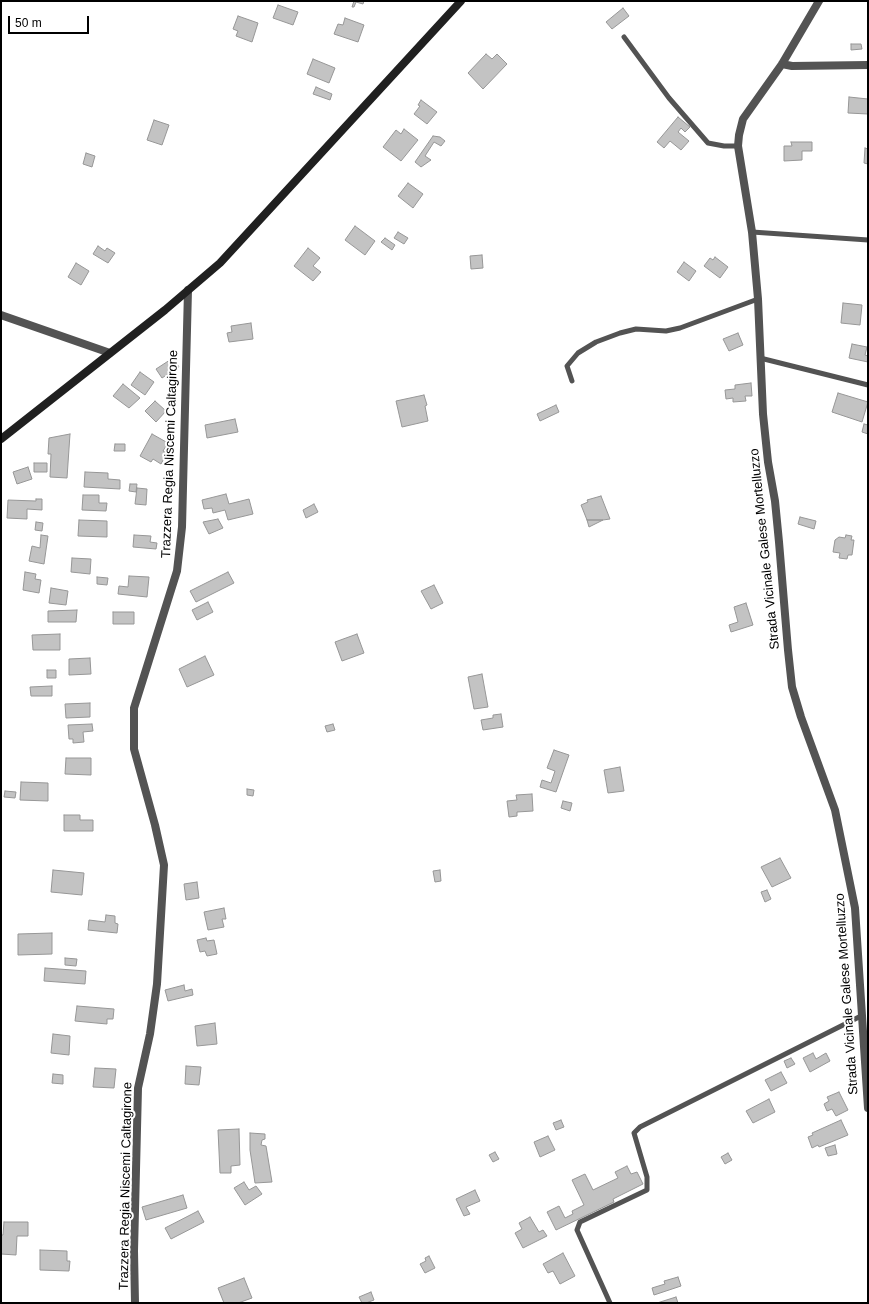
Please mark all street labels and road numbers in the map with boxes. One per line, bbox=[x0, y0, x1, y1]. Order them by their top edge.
street label: Trazzera Regia Niscemi Caltagirone bbox=[159, 350, 181, 558]
street label: Strada Vicinale Galese Mortelluzzo bbox=[747, 448, 783, 650]
street label: Strada Vicinale Galese Mortelluzzo bbox=[832, 893, 862, 1095]
street label: Trazzera Regia Niscemi Caltagirone bbox=[116, 1082, 136, 1290]

